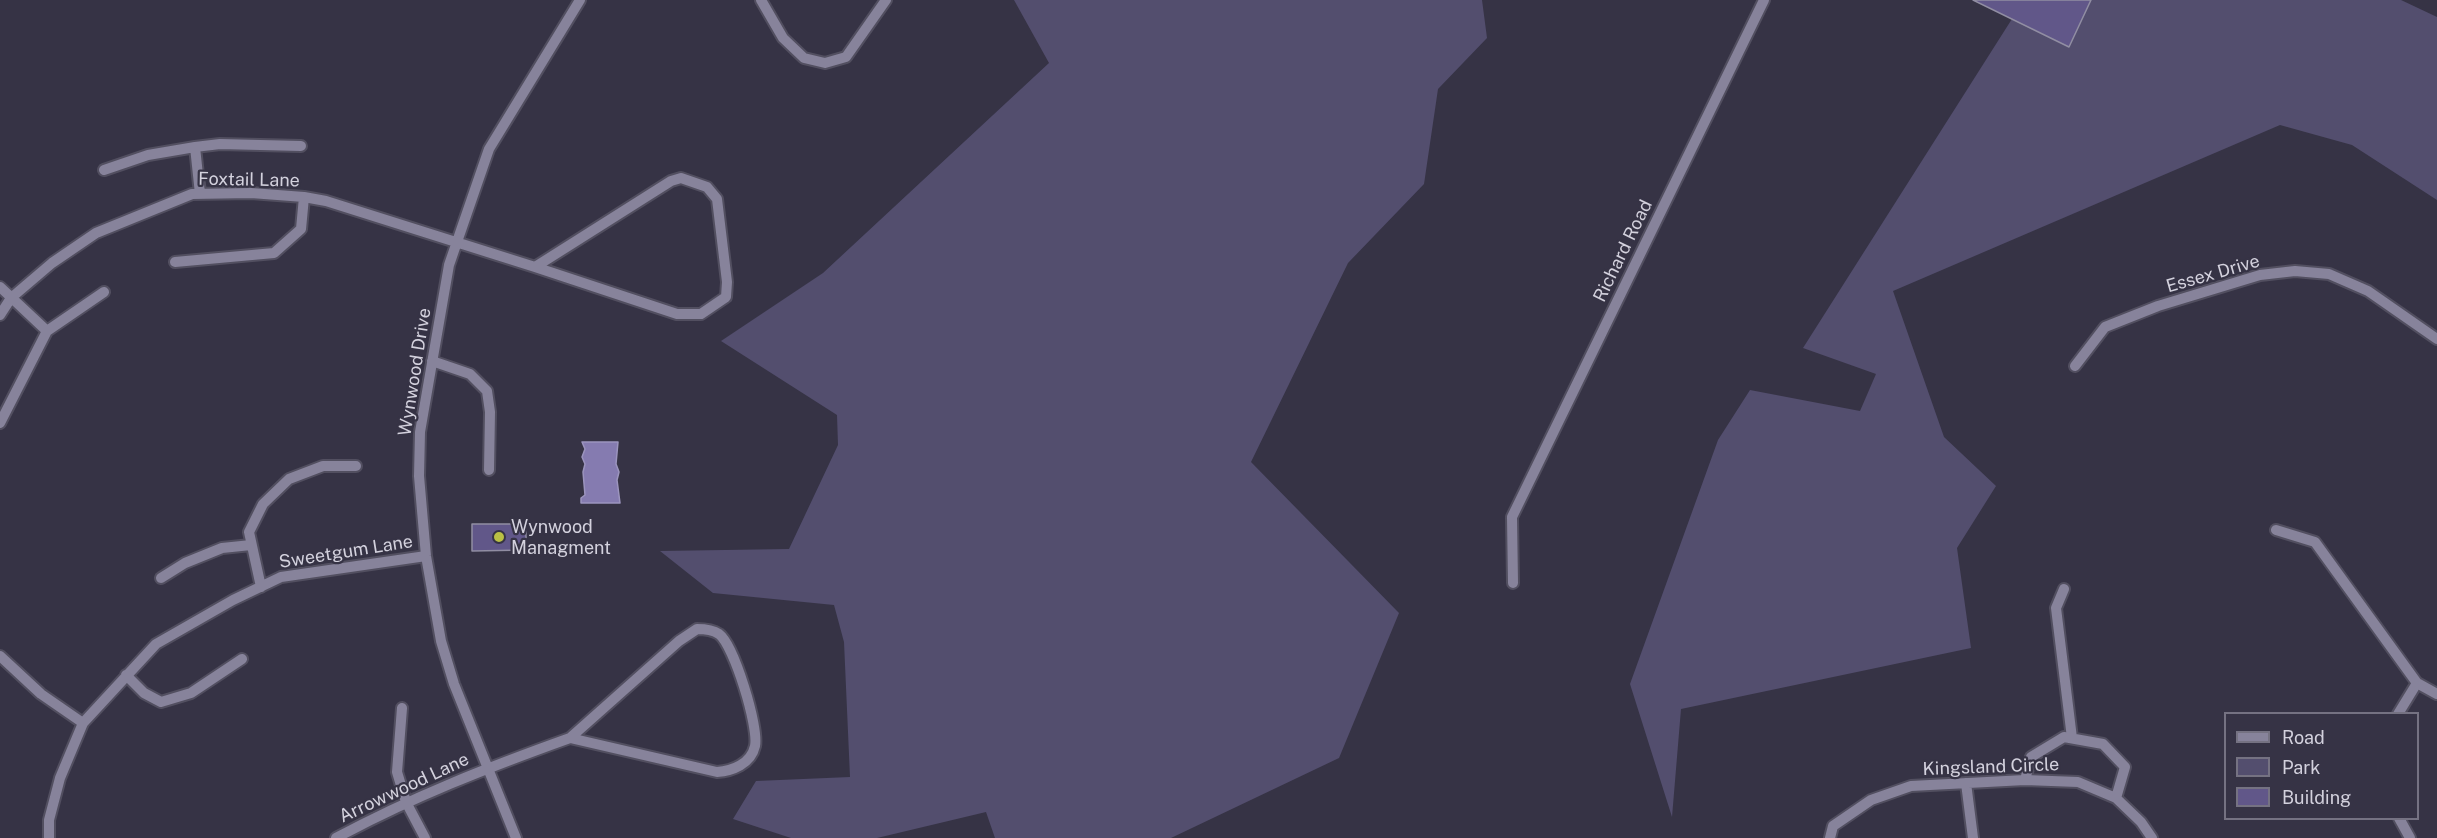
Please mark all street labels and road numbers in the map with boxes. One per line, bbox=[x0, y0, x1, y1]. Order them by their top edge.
street label: Foxtail Lane bbox=[198, 168, 300, 192]
street label: Richard Road bbox=[1589, 196, 1657, 306]
street label: Essex Drive bbox=[2164, 250, 2262, 298]
street label: Wynwood Drive bbox=[394, 306, 436, 438]
street label: Sweetgum Lane bbox=[277, 531, 415, 573]
street label: Arrowwood Lane bbox=[336, 748, 472, 828]
street label: Kingsland Circle bbox=[1922, 754, 2060, 780]

